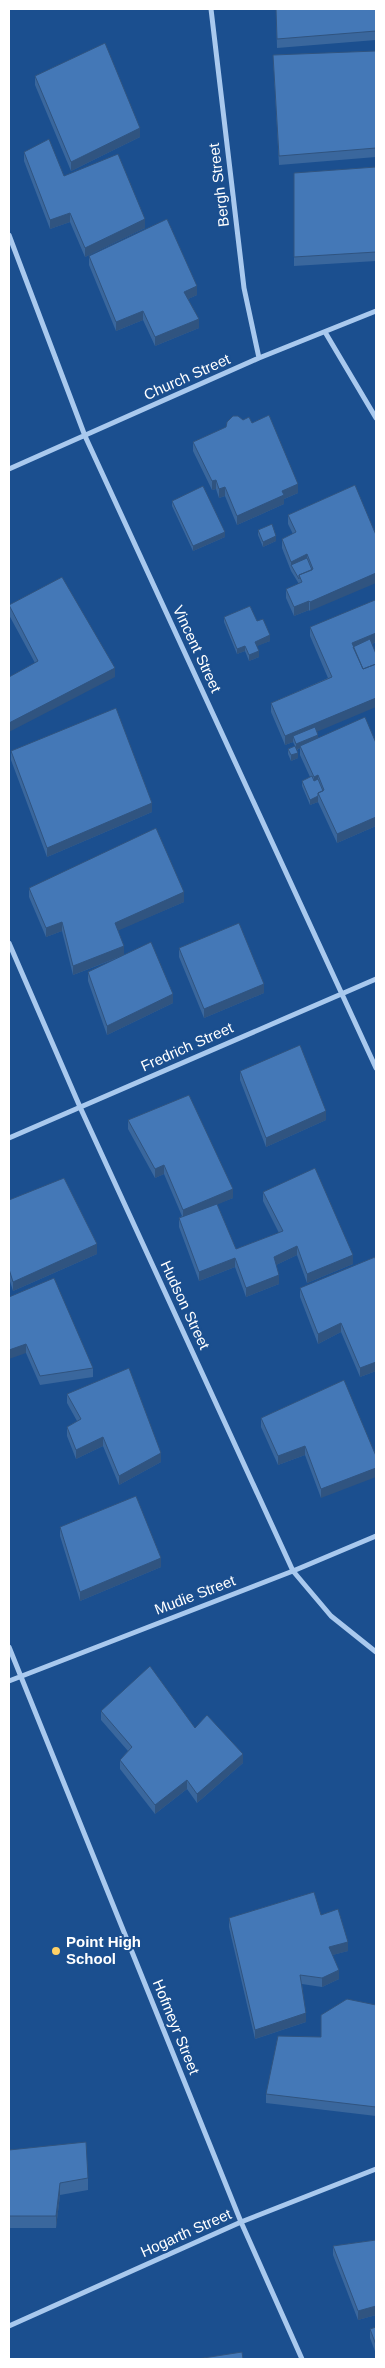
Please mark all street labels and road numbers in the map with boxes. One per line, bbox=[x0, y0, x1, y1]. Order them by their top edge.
street label: Bergh Street bbox=[205, 141, 232, 228]
street label: Church Street bbox=[141, 350, 233, 403]
street label: Vincent Street bbox=[170, 603, 225, 696]
street label: Fredrich Street bbox=[138, 1018, 236, 1074]
street label: Hudson Street bbox=[157, 1258, 214, 1353]
street label: Mudie Street bbox=[152, 1571, 238, 1618]
street label: Hofmeyr Street bbox=[150, 1977, 204, 2078]
street label: Hogarth Street bbox=[138, 2205, 235, 2260]

